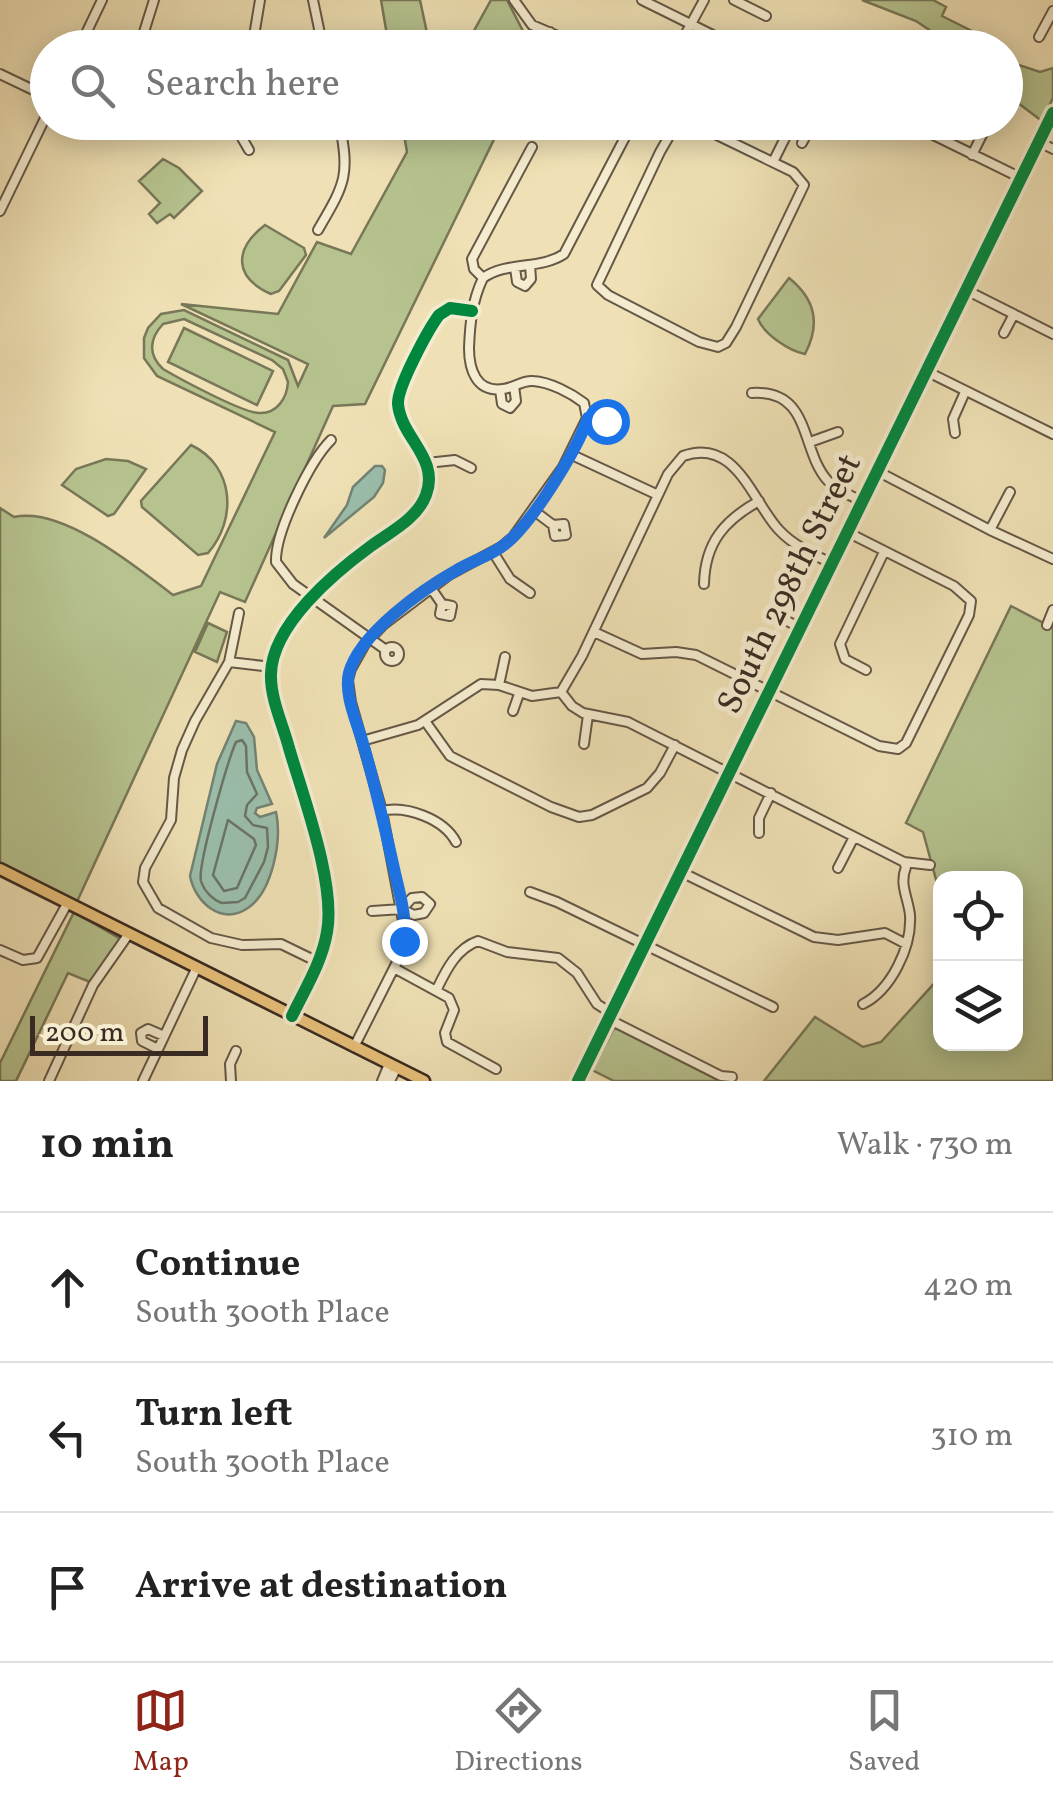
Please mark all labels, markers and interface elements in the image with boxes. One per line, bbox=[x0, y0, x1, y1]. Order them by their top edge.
search box bbox=[30, 30, 1023, 140]
icon: search bbox=[65, 58, 120, 113]
text: Search here bbox=[145, 59, 340, 112]
route start bbox=[584, 399, 630, 445]
street label: South 298th Street bbox=[707, 446, 875, 723]
map controls bbox=[933, 871, 1023, 1051]
button: locate bbox=[933, 871, 1023, 961]
route end bbox=[382, 919, 428, 965]
button: layers bbox=[933, 961, 1023, 1051]
scale bar bbox=[30, 1011, 208, 1056]
text: 200 m bbox=[45, 1014, 124, 1053]
text: 10 min bbox=[40, 1117, 174, 1176]
text: Walk · 730 m bbox=[837, 1124, 1013, 1168]
text: Continue bbox=[135, 1239, 300, 1292]
icon: ahead bbox=[40, 1260, 95, 1315]
text: 420 m bbox=[923, 1265, 1013, 1309]
text: South 300th Place bbox=[135, 1292, 390, 1336]
text: Turn left bbox=[135, 1389, 292, 1442]
icon: left bbox=[40, 1410, 95, 1465]
text: 310 m bbox=[930, 1415, 1013, 1459]
text: South 300th Place bbox=[135, 1442, 390, 1486]
icon: arrive bbox=[40, 1560, 95, 1615]
text: Arrive at destination bbox=[135, 1561, 508, 1614]
tab: Map bbox=[133, 1683, 189, 1782]
tab: Directions bbox=[454, 1683, 583, 1782]
tab: Saved bbox=[848, 1683, 920, 1782]

